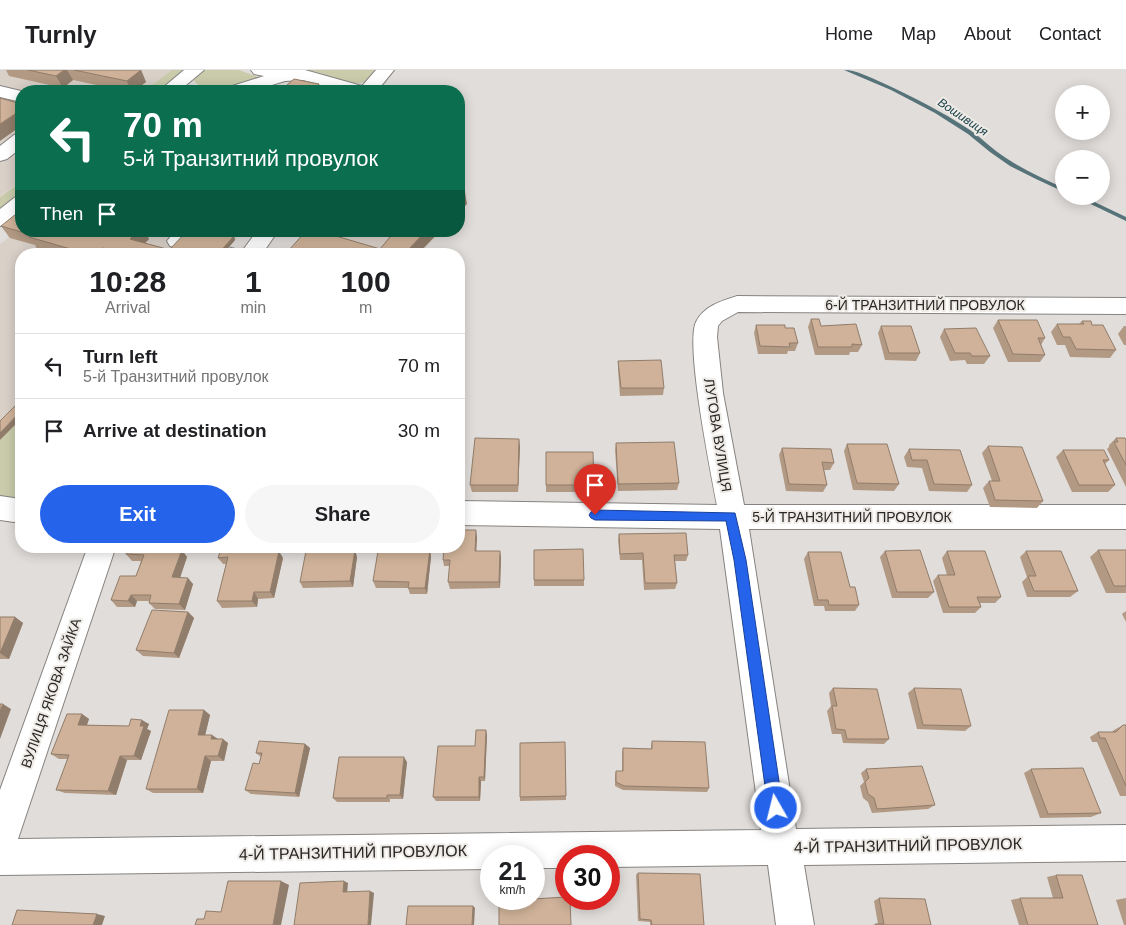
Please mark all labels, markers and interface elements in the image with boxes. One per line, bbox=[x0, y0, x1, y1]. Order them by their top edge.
text: Turnly bbox=[25, 21, 97, 48]
text: Home bbox=[825, 24, 873, 44]
text: Map bbox=[901, 24, 936, 44]
text: About bbox=[964, 24, 1011, 44]
text: Contact bbox=[1039, 24, 1101, 44]
map controls bbox=[1055, 85, 1110, 205]
button: + bbox=[1055, 85, 1110, 140]
water label: Вошивиця bbox=[935, 95, 991, 139]
icon: left bbox=[40, 105, 105, 170]
text: 70 m bbox=[123, 105, 203, 144]
text: 5-й Транзитний провулок bbox=[123, 146, 378, 171]
button: − bbox=[1055, 150, 1110, 205]
icon: arrive bbox=[93, 200, 121, 228]
text: Then bbox=[40, 203, 83, 224]
text: 10:28 bbox=[89, 265, 166, 298]
text: 1 bbox=[245, 265, 262, 298]
text: 100 bbox=[341, 265, 391, 298]
street label: 6-Й ТРАНЗИТНИЙ ПРОВУЛОК bbox=[825, 296, 1026, 313]
text: Arrival bbox=[105, 299, 150, 316]
text: min bbox=[240, 299, 266, 316]
text: m bbox=[359, 299, 372, 316]
text: Turn left bbox=[83, 346, 158, 367]
icon: left bbox=[40, 352, 68, 380]
text: 70 m bbox=[398, 355, 440, 376]
text: 5-й Транзитний провулок bbox=[83, 368, 269, 385]
street label: ЛУГОВА ВУЛИЦЯ bbox=[701, 377, 735, 493]
icon: arrive bbox=[40, 417, 68, 445]
text: Arrive at destination bbox=[83, 420, 267, 441]
text: 30 m bbox=[398, 420, 440, 441]
pin bbox=[574, 464, 616, 515]
icon: arrive bbox=[581, 471, 609, 499]
button: Exit bbox=[40, 485, 235, 543]
button: Share bbox=[245, 485, 440, 543]
street label: 5-Й ТРАНЗИТНИЙ ПРОВУЛОК bbox=[752, 508, 953, 525]
street label: ВУЛИЦЯ ЯКОВА ЗАЙКА bbox=[17, 615, 84, 770]
position arrow bbox=[749, 781, 801, 833]
street label: 4-Й ТРАНЗИТНИЙ ПРОВУЛОК bbox=[794, 834, 1023, 856]
street label: 4-Й ТРАНЗИТНИЙ ПРОВУЛОК bbox=[239, 841, 468, 863]
speed limit sign: 30 bbox=[555, 845, 620, 910]
text: 21 bbox=[499, 857, 526, 885]
text: km/h bbox=[499, 883, 526, 897]

